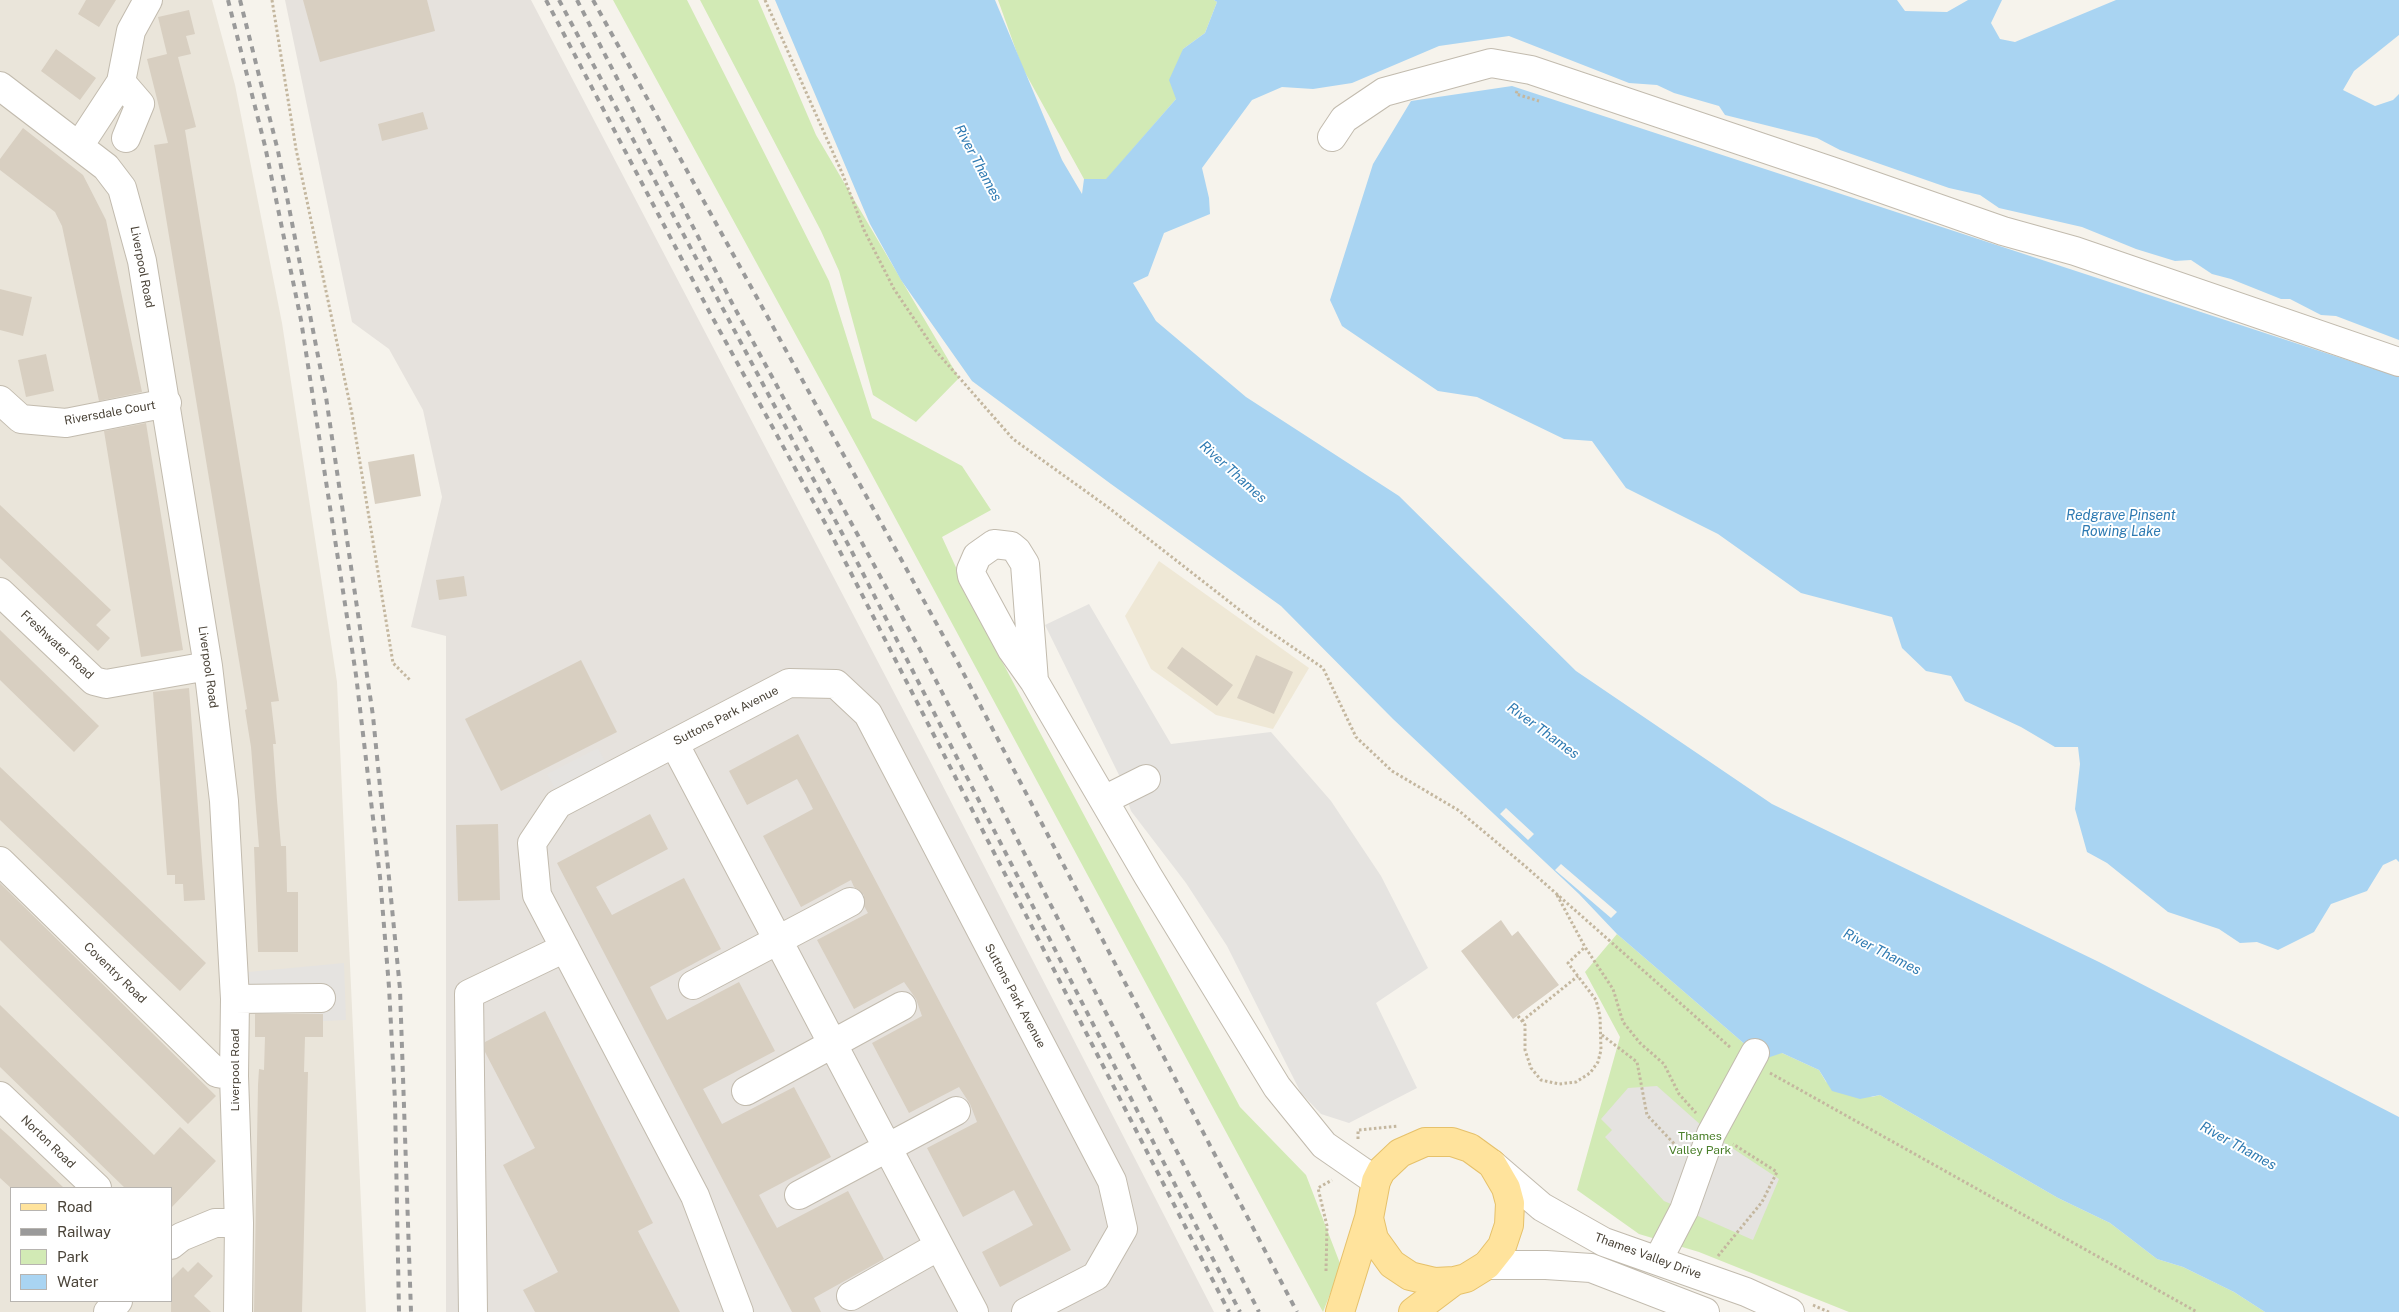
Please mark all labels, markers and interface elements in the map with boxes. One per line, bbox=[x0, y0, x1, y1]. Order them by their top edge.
water label: River Thames bbox=[951, 122, 1005, 204]
street label: Liverpool Road bbox=[127, 225, 157, 309]
street label: Riversdale Court bbox=[63, 398, 157, 428]
water label: River Thames bbox=[1196, 437, 1270, 507]
water label: Redgrave Pinsent Rowing Lake bbox=[2066, 508, 2176, 540]
street label: Freshwater Road bbox=[18, 608, 96, 682]
street label: Liverpool Road bbox=[195, 625, 221, 709]
street label: Suttons Park Avenue bbox=[671, 683, 781, 749]
water label: River Thames bbox=[1504, 699, 1582, 763]
water label: River Thames bbox=[1840, 925, 1924, 979]
street label: Coventry Road bbox=[81, 939, 149, 1007]
street label: Suttons Park Avenue bbox=[981, 941, 1049, 1051]
street label: Liverpool Road bbox=[228, 1028, 242, 1112]
street label: Norton Road bbox=[18, 1113, 78, 1171]
water label: River Thames bbox=[2197, 1118, 2279, 1174]
park label: Thames Valley Park bbox=[1669, 1129, 1731, 1157]
legend bbox=[10, 1187, 172, 1302]
text: Road bbox=[57, 1198, 93, 1215]
text: Railway bbox=[57, 1223, 111, 1240]
street label: Thames Valley Drive bbox=[1593, 1230, 1703, 1282]
text: Park bbox=[57, 1248, 89, 1265]
text: Water bbox=[57, 1273, 99, 1290]

